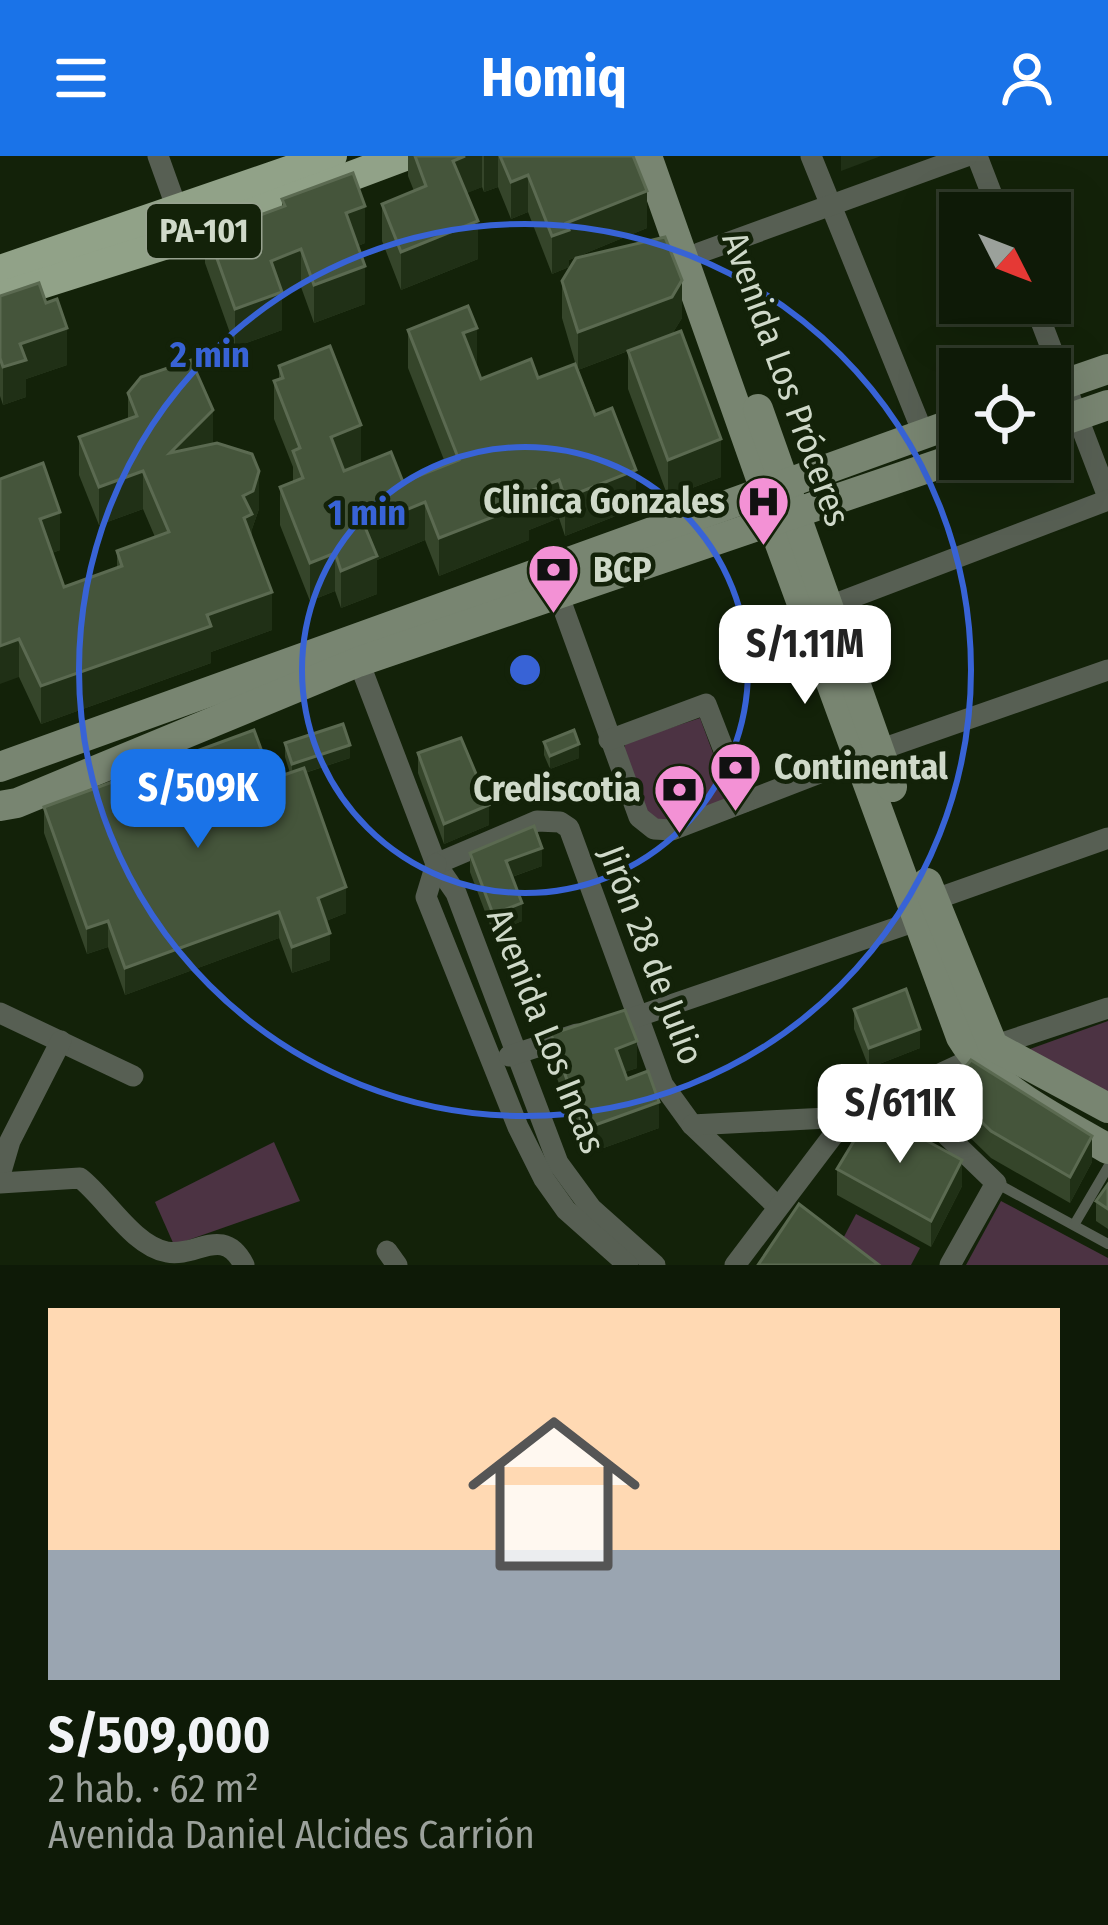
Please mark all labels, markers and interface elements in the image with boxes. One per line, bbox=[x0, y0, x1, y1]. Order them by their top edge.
icon: menu bbox=[48, 45, 114, 111]
icon: person bbox=[994, 45, 1060, 111]
text: Homiq bbox=[481, 46, 627, 110]
north arrow bbox=[939, 192, 1071, 324]
map controls bbox=[939, 192, 1071, 480]
road number: PA-101 bbox=[147, 204, 261, 258]
street label: Avenida Los Próceres bbox=[712, 226, 860, 532]
text: 2 min bbox=[169, 333, 250, 377]
button: locate bbox=[939, 348, 1071, 480]
hospital icon: Clinica Gonzales bbox=[736, 473, 792, 547]
place label: Clinica Gonzales bbox=[483, 479, 725, 523]
text: 1 min bbox=[328, 491, 406, 535]
bank icon: BCP bbox=[526, 542, 582, 616]
place label: BCP bbox=[593, 548, 652, 592]
pin: S/1.11M bbox=[694, 605, 916, 707]
text: S/1.11M bbox=[746, 621, 864, 667]
centre of rings bbox=[504, 649, 546, 691]
bank icon: Continental bbox=[707, 739, 763, 813]
place label: Continental bbox=[774, 745, 948, 789]
pin: S/509K bbox=[100, 749, 296, 851]
bank icon: Crediscotia bbox=[652, 761, 708, 835]
text: S/509K bbox=[138, 765, 258, 811]
place label: Crediscotia bbox=[473, 767, 641, 811]
street label: Jirón 28 de Julio bbox=[589, 839, 713, 1071]
street label: Avenida Los Incas bbox=[477, 902, 615, 1160]
pin: S/611K bbox=[802, 1064, 998, 1166]
text: S/611K bbox=[845, 1080, 955, 1126]
icon: home bbox=[446, 1386, 662, 1602]
text: S/509,000 bbox=[48, 1704, 271, 1766]
text: 2 hab. · 62 m² bbox=[48, 1766, 259, 1812]
text: Avenida Daniel Alcides Carrión bbox=[48, 1812, 535, 1858]

